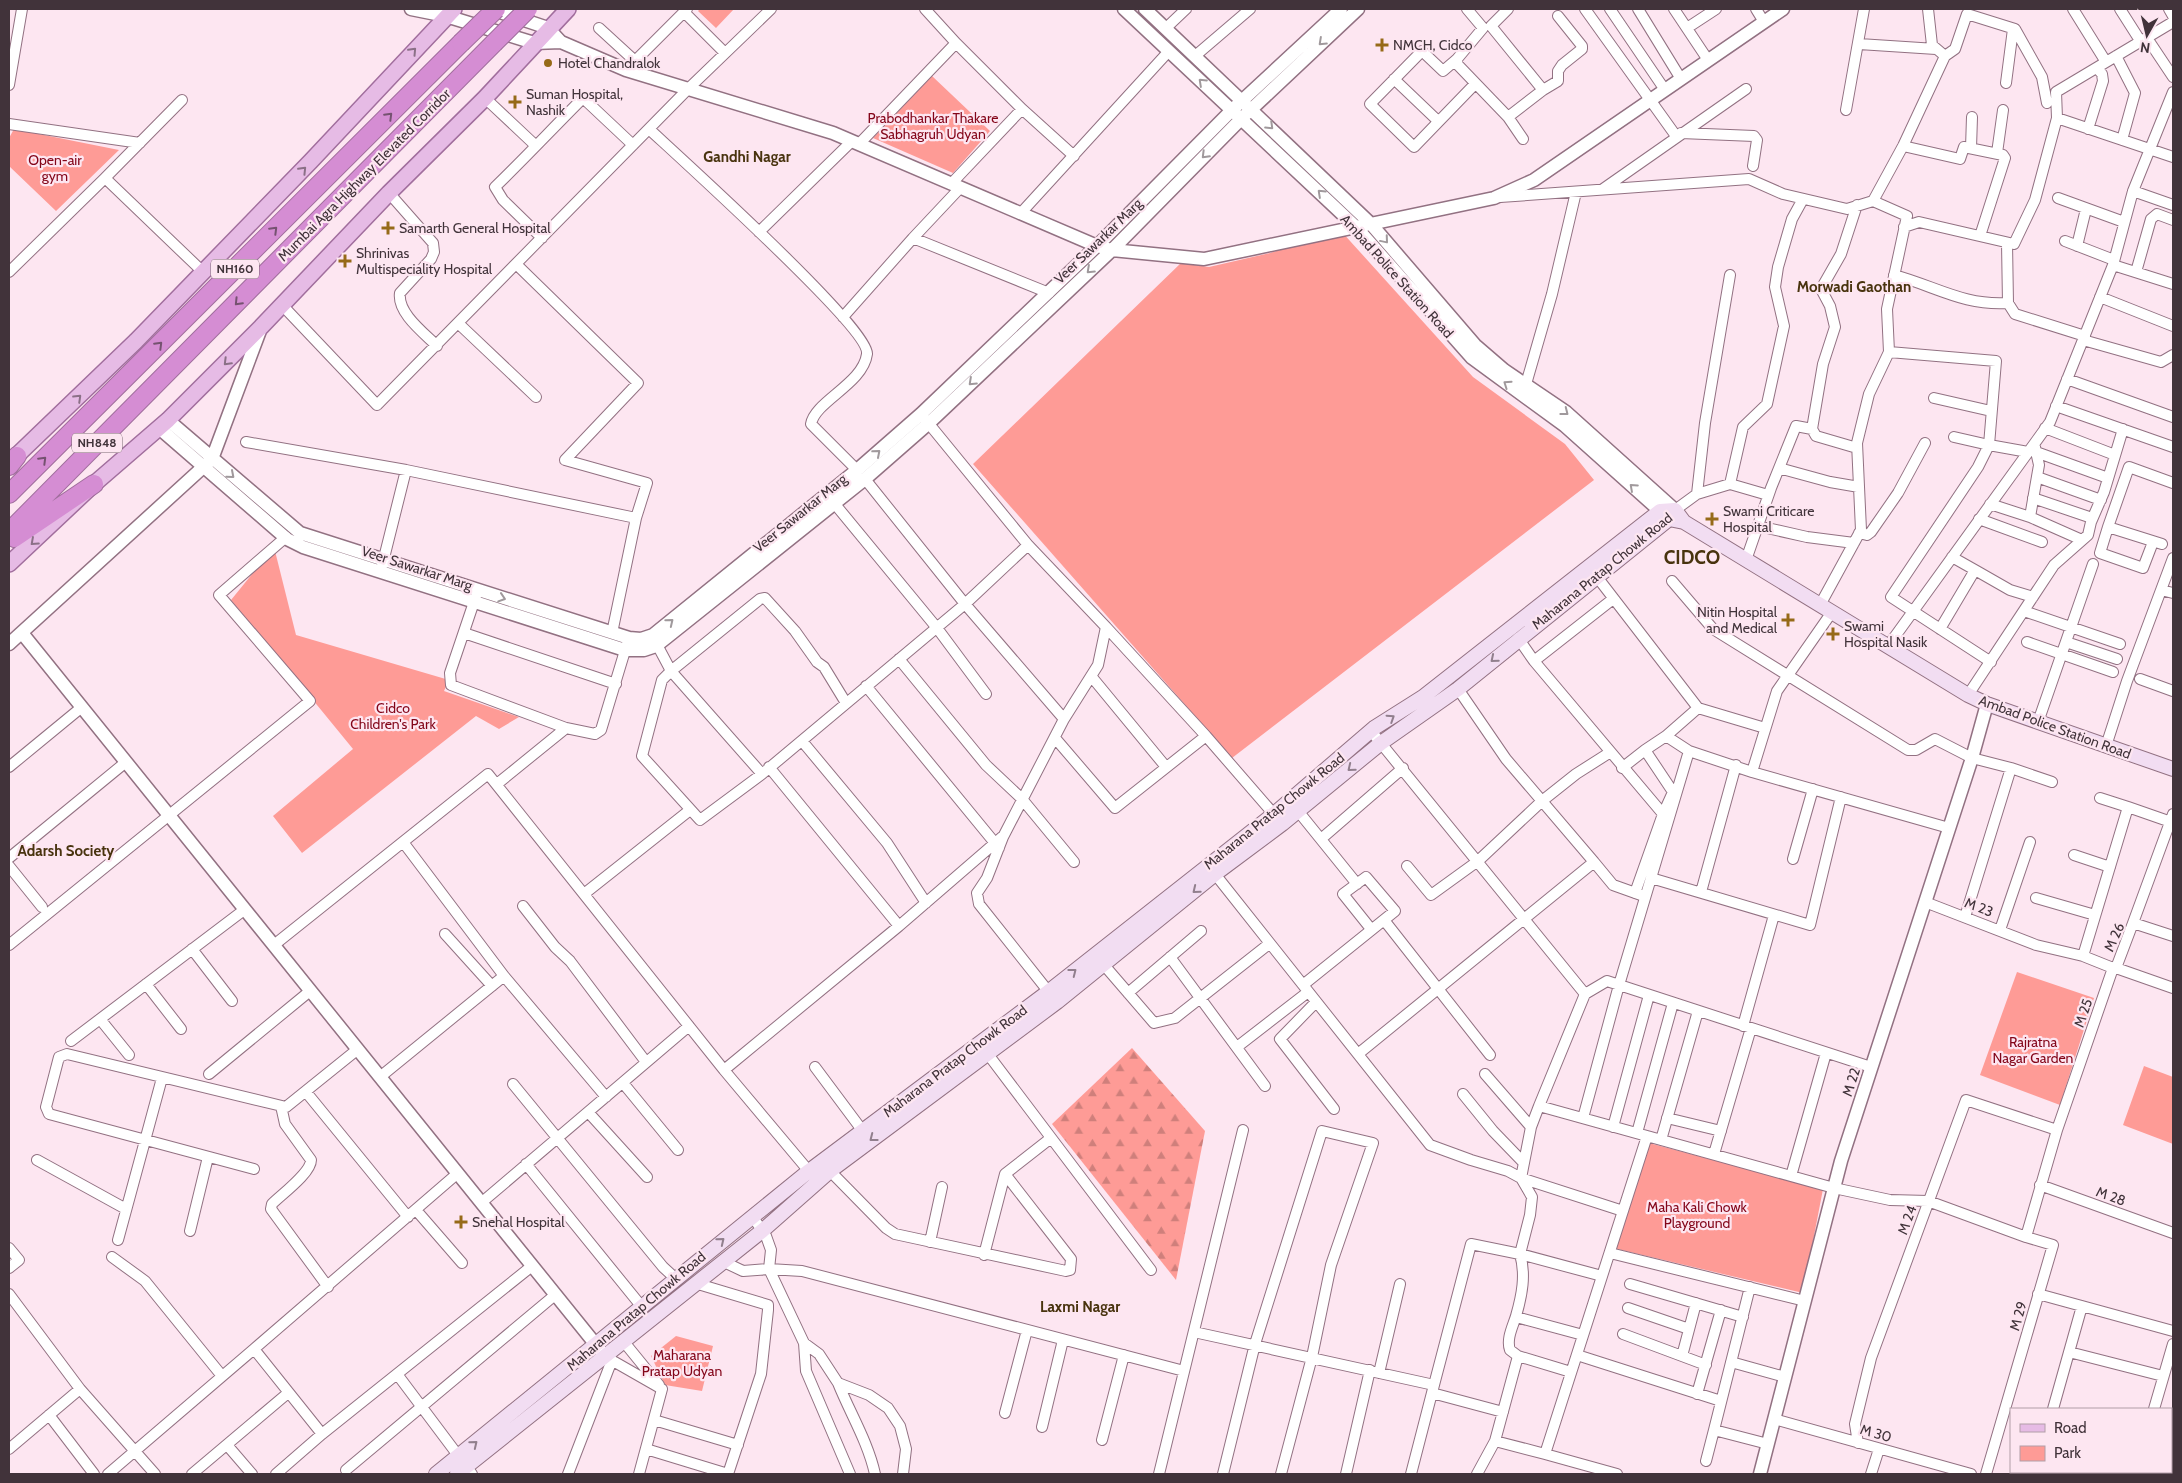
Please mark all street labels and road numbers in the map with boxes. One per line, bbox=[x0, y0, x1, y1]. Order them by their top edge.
street label: Mumbai Agra Highway Elevated Corridor bbox=[274, 84, 455, 265]
street label: Veer Sawarkar Marg bbox=[1050, 194, 1146, 288]
street label: Ambad Police Station Road bbox=[1337, 210, 1457, 342]
road number: NH160 bbox=[211, 260, 259, 278]
road number: NH848 bbox=[72, 433, 122, 452]
street label: Veer Sawarkar Marg bbox=[750, 469, 851, 556]
street label: Maharana Pratap Chowk Road bbox=[1528, 509, 1676, 633]
street label: Veer Sawarkar Marg bbox=[359, 542, 476, 595]
street label: Ambad Police Station Road bbox=[1976, 691, 2134, 763]
street label: Maharana Pratap Chowk Road bbox=[1200, 749, 1348, 873]
street label: M 23 bbox=[1962, 893, 1996, 921]
street label: M 26 bbox=[2100, 920, 2128, 954]
street label: M 25 bbox=[2070, 996, 2096, 1030]
street label: Maharana Pratap Chowk Road bbox=[879, 1001, 1031, 1121]
street label: M 22 bbox=[1838, 1065, 1864, 1099]
street label: M 28 bbox=[2094, 1182, 2128, 1210]
street label: M 24 bbox=[1893, 1203, 1921, 1237]
street label: Maharana Pratap Chowk Road bbox=[563, 1248, 709, 1374]
street label: M 29 bbox=[2005, 1299, 2031, 1333]
street label: M 30 bbox=[1858, 1420, 1894, 1446]

